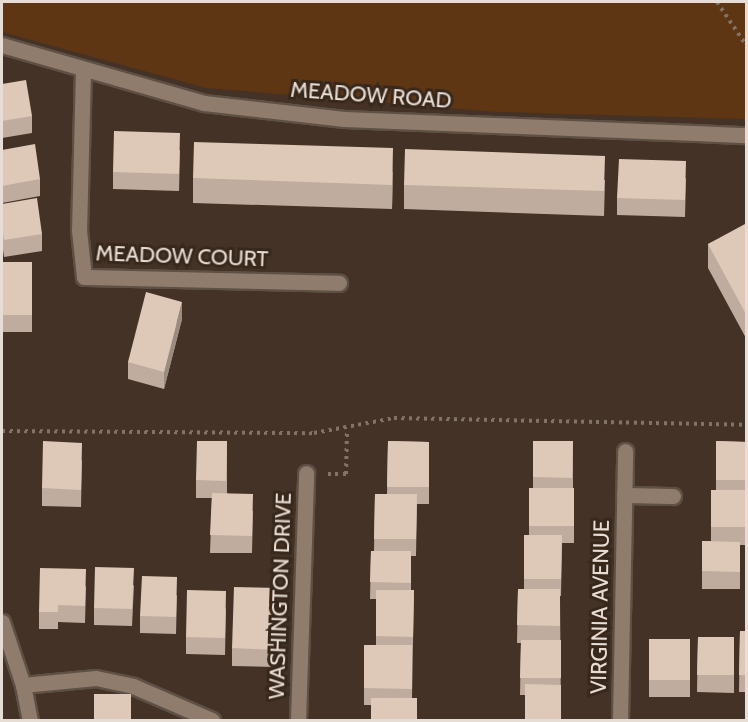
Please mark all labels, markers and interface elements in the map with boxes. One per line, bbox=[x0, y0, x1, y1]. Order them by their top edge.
street label: MEADOW ROAD bbox=[290, 76, 452, 114]
street label: MEADOW COURT bbox=[95, 240, 269, 272]
street label: WASHINGTON DRIVE bbox=[263, 492, 297, 700]
street label: VIRGINIA AVENUE bbox=[585, 520, 615, 694]

